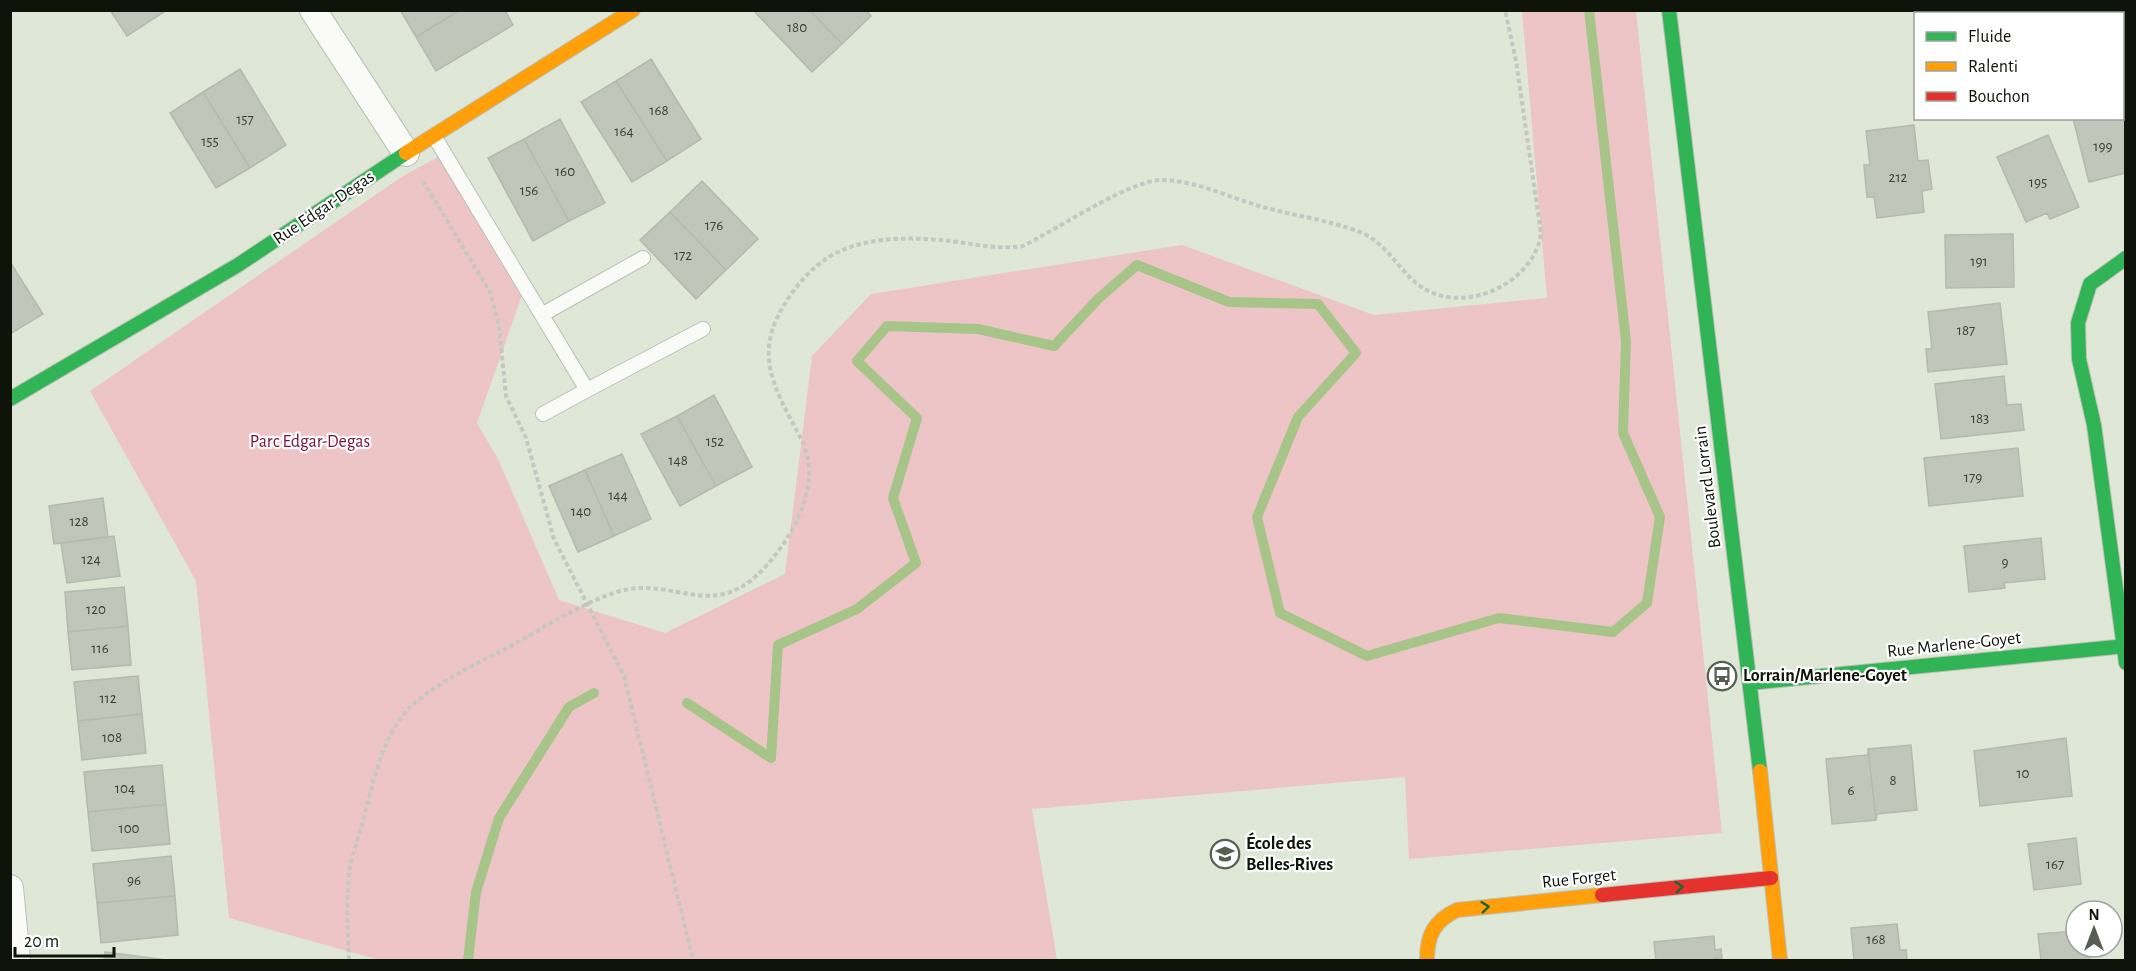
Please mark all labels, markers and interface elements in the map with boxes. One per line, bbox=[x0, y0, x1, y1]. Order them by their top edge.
legend bbox=[1914, 12, 2124, 120]
house number: 180 bbox=[787, 20, 807, 35]
text: Fluide bbox=[1968, 28, 2011, 46]
text: Ralenti bbox=[1968, 58, 2018, 76]
text: Bouchon bbox=[1968, 88, 2030, 106]
house number: 168 bbox=[649, 103, 669, 118]
house number: 157 bbox=[236, 112, 254, 127]
house number: 164 bbox=[614, 124, 634, 139]
house number: 155 bbox=[201, 134, 219, 149]
house number: 199 bbox=[2093, 139, 2113, 154]
house number: 160 bbox=[555, 164, 575, 179]
street label: Rue Edgar-Degas bbox=[270, 168, 378, 248]
house number: 212 bbox=[1889, 170, 1908, 185]
house number: 195 bbox=[2029, 175, 2047, 190]
house number: 156 bbox=[520, 183, 538, 198]
house number: 176 bbox=[705, 218, 723, 233]
house number: 172 bbox=[674, 248, 692, 263]
house number: 191 bbox=[1970, 254, 1988, 269]
house number: 187 bbox=[1957, 323, 1975, 338]
house number: 183 bbox=[1971, 411, 1989, 426]
street label: Boulevard Lorrain bbox=[1692, 425, 1724, 549]
park label: Parc Edgar-Degas bbox=[250, 433, 370, 451]
house number: 152 bbox=[706, 434, 724, 449]
house number: 148 bbox=[668, 453, 688, 468]
house number: 179 bbox=[1964, 470, 1982, 485]
house number: 144 bbox=[608, 488, 628, 503]
house number: 140 bbox=[571, 504, 591, 519]
house number: 128 bbox=[69, 514, 89, 529]
house number: 124 bbox=[81, 552, 101, 567]
house number: 9 bbox=[2001, 555, 2009, 570]
house number: 120 bbox=[86, 602, 106, 617]
street label: Rue Marlene-Goyet bbox=[1886, 629, 2022, 661]
house number: 116 bbox=[91, 641, 109, 656]
bus stop icon: Lorrain/Marlene-Goyet bbox=[1706, 660, 1738, 692]
place label: Lorrain/Marlene-Goyet bbox=[1743, 667, 1907, 685]
house number: 112 bbox=[99, 691, 117, 706]
house number: 108 bbox=[102, 730, 122, 745]
house number: 10 bbox=[2016, 766, 2030, 781]
house number: 8 bbox=[1889, 773, 1897, 788]
house number: 104 bbox=[115, 781, 135, 796]
house number: 6 bbox=[1847, 783, 1855, 798]
house number: 100 bbox=[118, 821, 140, 836]
place label: École des Belles-Rives bbox=[1246, 832, 1333, 874]
school or university icon: École des Belles-Rives bbox=[1209, 838, 1241, 870]
house number: 167 bbox=[2046, 857, 2064, 872]
street label: Rue Forget bbox=[1541, 866, 1617, 892]
house number: 96 bbox=[127, 873, 141, 888]
one-way arrow bbox=[1674, 881, 1683, 894]
north arrow bbox=[2064, 899, 2124, 959]
one-way arrow bbox=[1480, 901, 1489, 914]
text: N bbox=[2088, 907, 2100, 923]
scale bar bbox=[15, 920, 114, 958]
house number: 168 bbox=[1866, 932, 1886, 947]
text: 20 m bbox=[24, 933, 59, 951]

